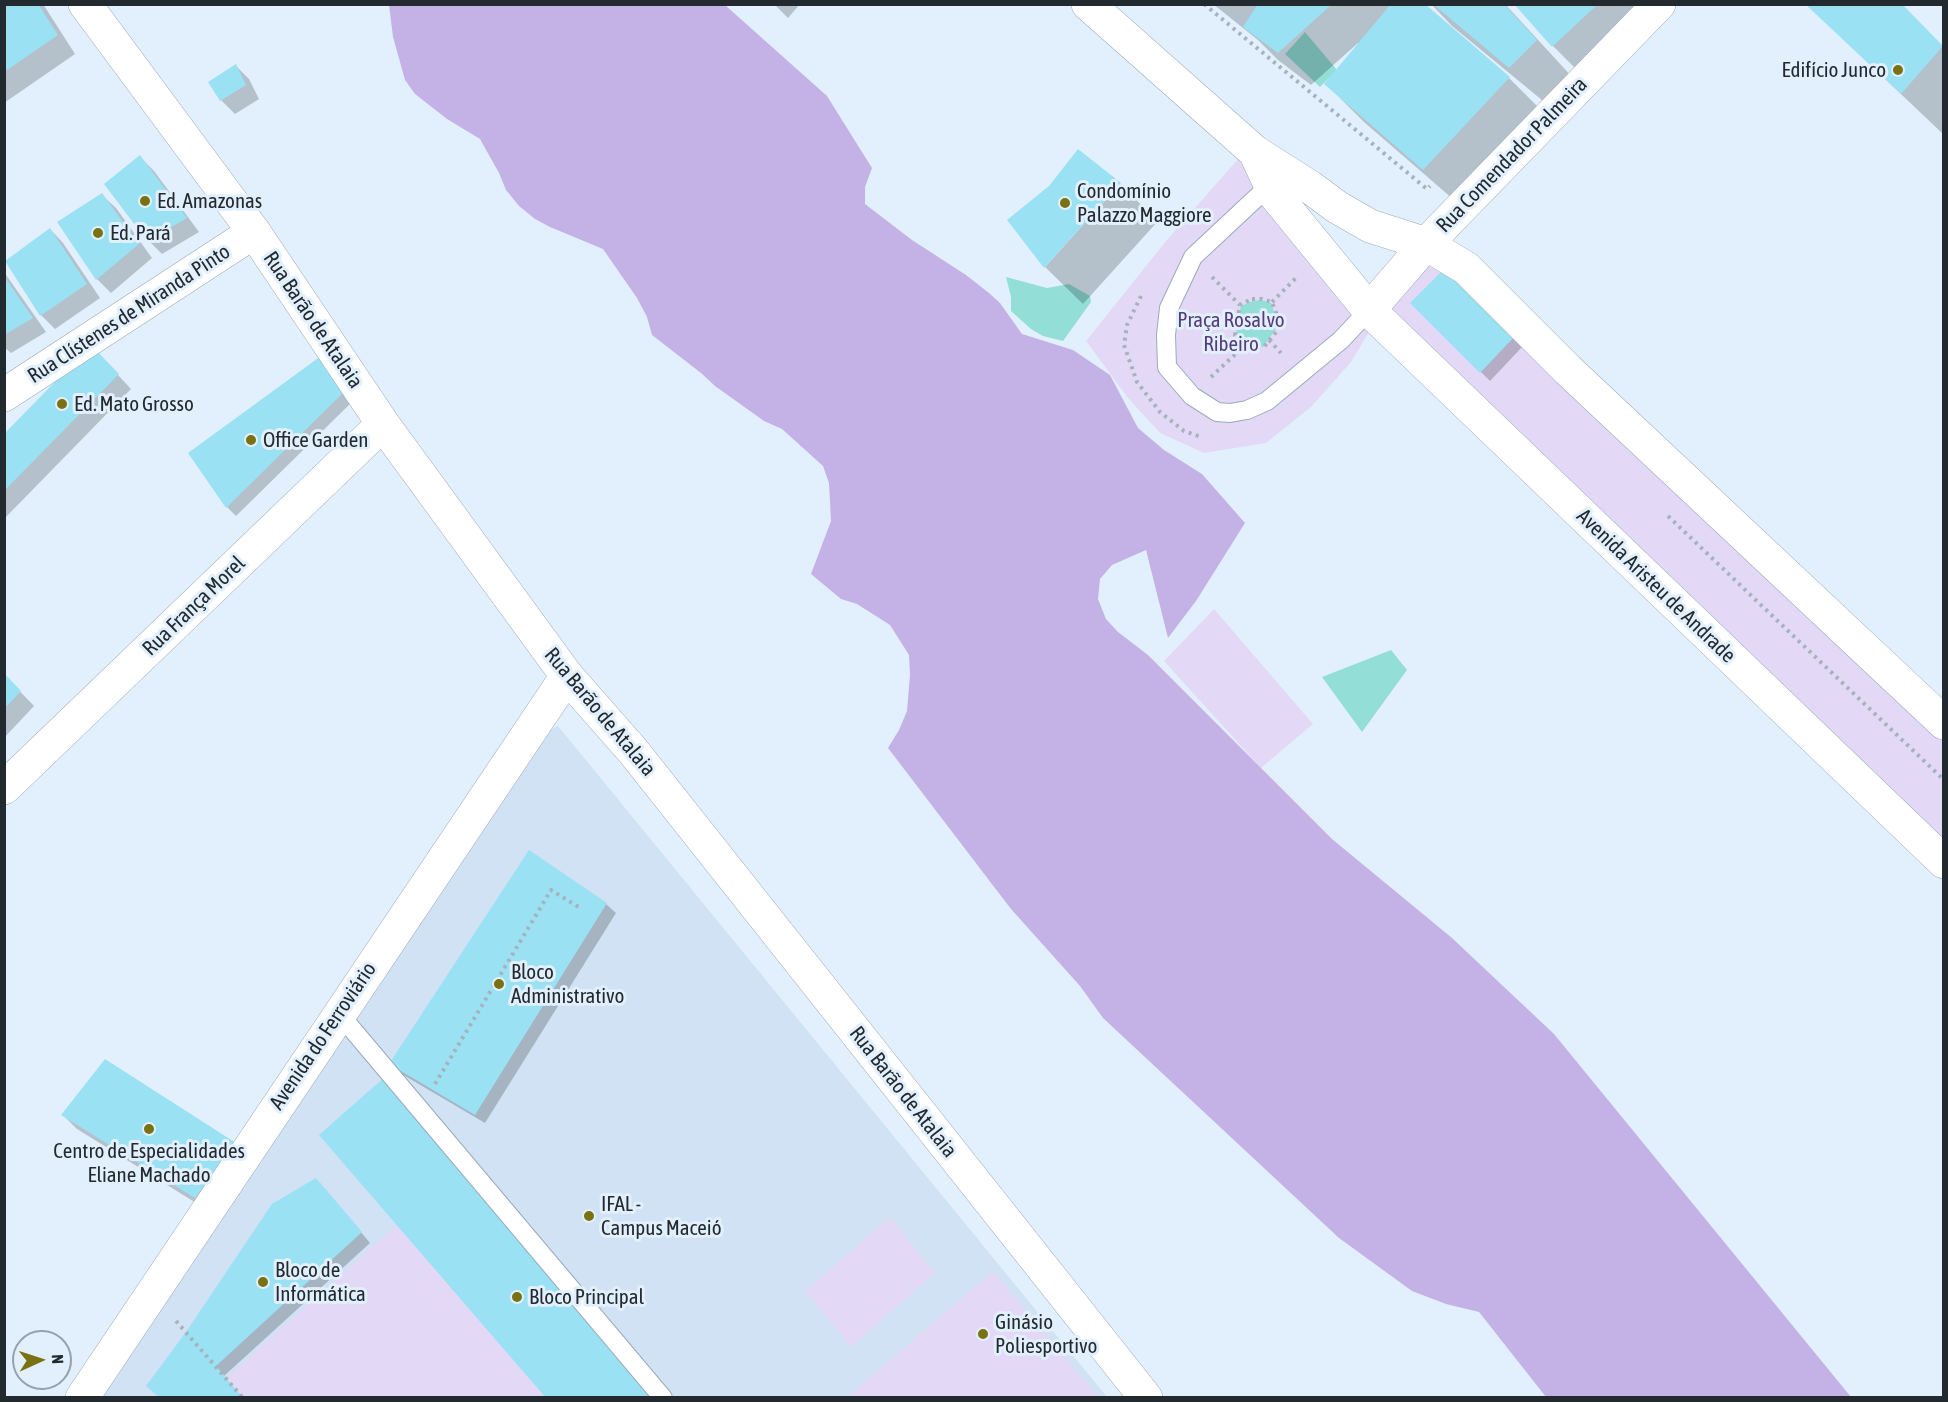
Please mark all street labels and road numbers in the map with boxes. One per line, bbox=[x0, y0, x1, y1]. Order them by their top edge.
street label: Rua Comendador Palmeira bbox=[1431, 72, 1593, 238]
street label: Rua Clístenes de Miranda Pinto bbox=[23, 239, 235, 389]
street label: Rua Barão de Atalaia bbox=[258, 247, 368, 393]
street label: Avenida Aristeu de Andrade bbox=[1571, 504, 1741, 668]
street label: Rua França Morel bbox=[138, 551, 250, 661]
street label: Rua Barão de Atalaia bbox=[539, 643, 661, 781]
street label: Avenida do Ferroviário bbox=[264, 958, 382, 1114]
street label: Rua Barão de Atalaia bbox=[844, 1021, 962, 1163]

